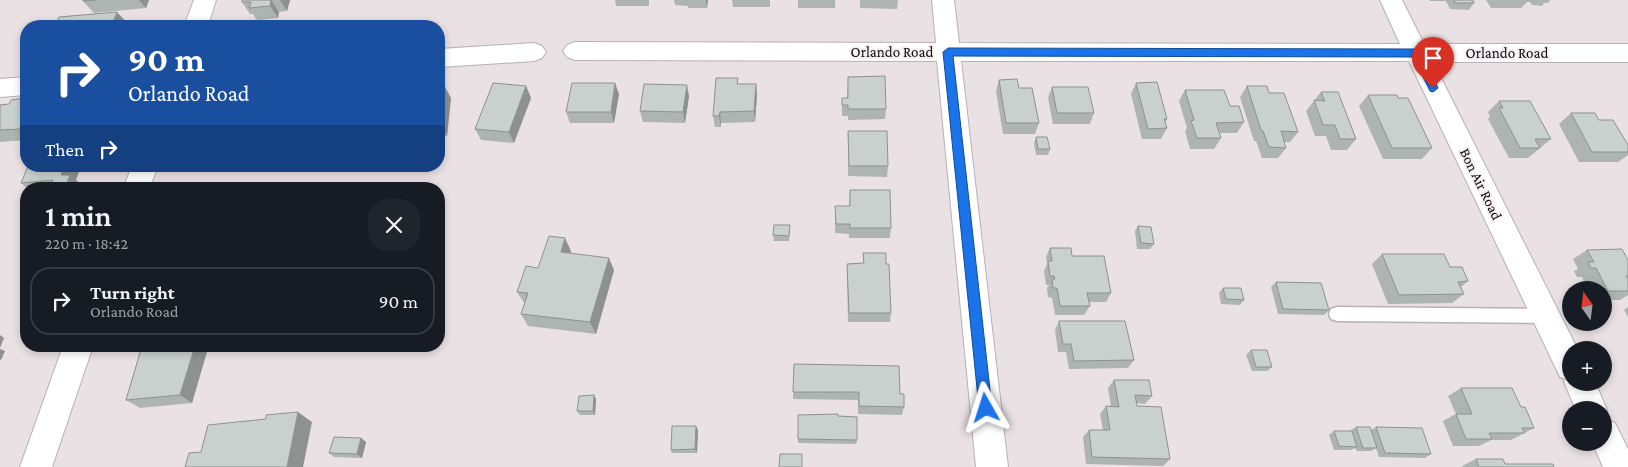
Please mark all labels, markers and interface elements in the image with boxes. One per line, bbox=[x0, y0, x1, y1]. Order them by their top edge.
pin bbox=[1412, 37, 1454, 88]
icon: right bbox=[45, 40, 110, 105]
text: 90 m bbox=[128, 40, 205, 79]
street label: Orlando Road bbox=[851, 44, 933, 60]
icon: arrive bbox=[1419, 44, 1447, 72]
street label: Orlando Road bbox=[1466, 45, 1548, 61]
text: Orlando Road bbox=[128, 81, 249, 106]
icon: right bbox=[94, 135, 122, 163]
text: Then bbox=[45, 139, 84, 160]
street label: Bon Air Road bbox=[1457, 146, 1505, 222]
text: 1 min bbox=[45, 199, 112, 232]
button: close bbox=[368, 199, 420, 251]
text: 220 m · 18:42 bbox=[45, 235, 128, 252]
north arrow bbox=[1562, 281, 1612, 331]
map controls bbox=[1562, 281, 1612, 451]
text: Turn right bbox=[90, 282, 175, 303]
icon: right bbox=[47, 287, 75, 315]
text: 90 m bbox=[379, 291, 418, 312]
text: Orlando Road bbox=[90, 303, 178, 320]
button: + bbox=[1562, 341, 1612, 391]
position arrow bbox=[959, 381, 1011, 433]
button: − bbox=[1562, 401, 1612, 451]

